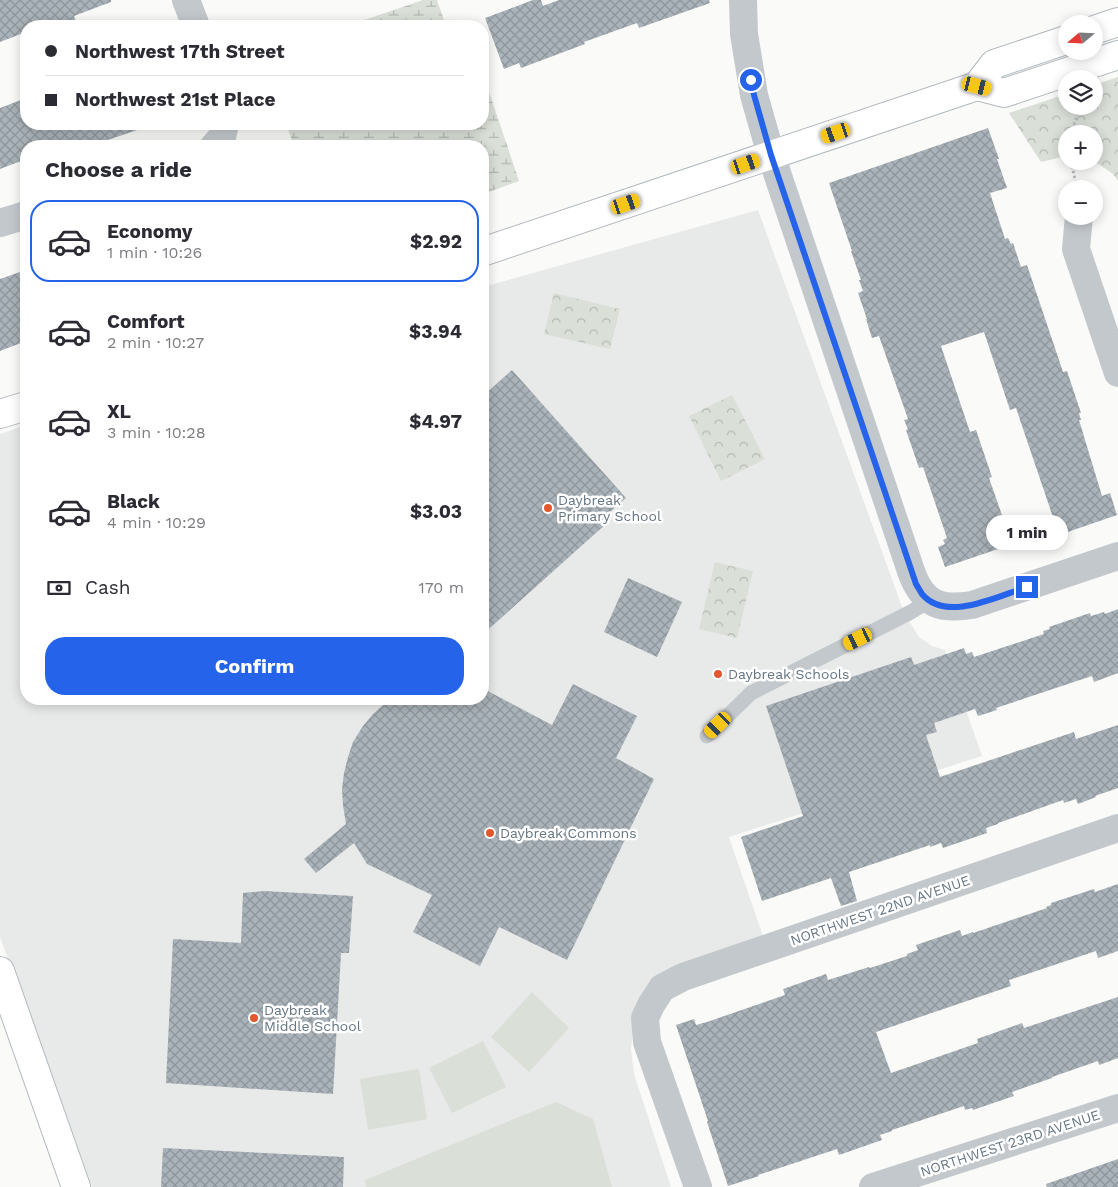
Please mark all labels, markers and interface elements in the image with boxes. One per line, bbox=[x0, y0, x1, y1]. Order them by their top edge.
north arrow bbox=[1058, 15, 1102, 60]
map controls bbox=[1058, 15, 1103, 225]
text: Northwest 17th Street bbox=[75, 40, 284, 63]
route start bbox=[740, 69, 762, 91]
button: layers bbox=[1058, 70, 1103, 115]
car bbox=[960, 75, 993, 97]
text: Northwest 21st Place bbox=[75, 88, 275, 111]
car bbox=[819, 121, 852, 145]
button: + bbox=[1058, 125, 1103, 170]
car bbox=[729, 152, 762, 176]
text: Choose a ride bbox=[45, 157, 192, 182]
button: − bbox=[1058, 180, 1103, 225]
car bbox=[609, 192, 642, 216]
icon: car bbox=[47, 219, 92, 264]
text: Economy bbox=[107, 220, 192, 243]
text: $2.92 bbox=[410, 230, 462, 253]
text: 1 min · 10:26 bbox=[107, 243, 202, 262]
icon: car bbox=[47, 309, 92, 354]
text: Comfort bbox=[107, 310, 185, 333]
text: $3.94 bbox=[409, 320, 462, 343]
text: 2 min · 10:27 bbox=[107, 333, 204, 352]
icon: car bbox=[47, 399, 92, 444]
text: XL bbox=[107, 400, 131, 423]
text: $4.97 bbox=[409, 410, 462, 433]
text: 3 min · 10:28 bbox=[107, 423, 206, 442]
icon: car bbox=[47, 489, 92, 534]
text: Black bbox=[107, 490, 160, 513]
place label: Daybreak Primary School bbox=[558, 492, 662, 524]
text: $3.03 bbox=[410, 500, 462, 523]
marker: Daybreak Primary School bbox=[542, 502, 554, 514]
text: 4 min · 10:29 bbox=[107, 513, 206, 532]
callout: 1 min bbox=[986, 514, 1068, 550]
text: 1 min bbox=[1006, 523, 1048, 542]
icon: cash bbox=[45, 574, 73, 602]
text: Cash bbox=[85, 576, 131, 599]
route end bbox=[1016, 576, 1038, 598]
text: 170 m bbox=[418, 578, 464, 597]
car bbox=[841, 626, 874, 652]
button: Confirm bbox=[45, 637, 464, 695]
place label: Daybreak Schools bbox=[728, 666, 849, 682]
marker: Daybreak Schools bbox=[712, 668, 724, 680]
car bbox=[701, 709, 734, 741]
place label: Daybreak Commons bbox=[500, 825, 637, 841]
marker: Daybreak Commons bbox=[484, 827, 496, 839]
street label: NORTHWEST 22ND AVENUE bbox=[788, 872, 972, 948]
place label: Daybreak Middle School bbox=[264, 1002, 362, 1034]
marker: Daybreak Middle School bbox=[248, 1012, 260, 1024]
street label: NORTHWEST 23RD AVENUE bbox=[918, 1106, 1102, 1180]

